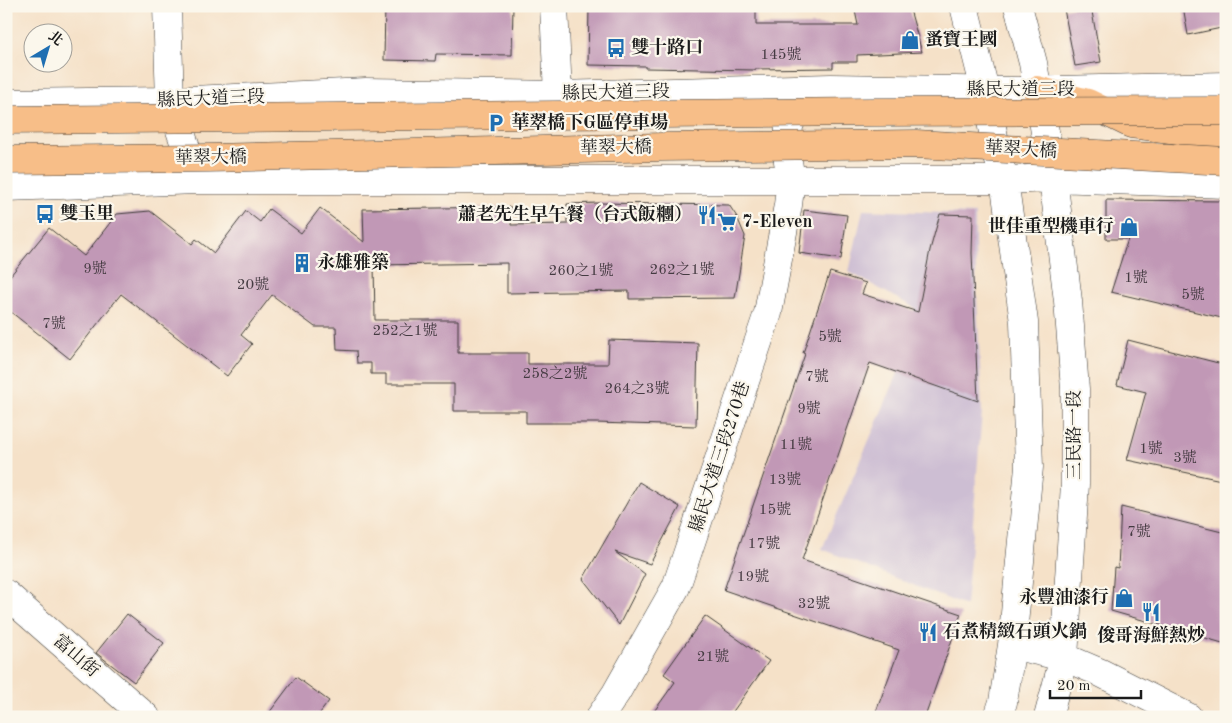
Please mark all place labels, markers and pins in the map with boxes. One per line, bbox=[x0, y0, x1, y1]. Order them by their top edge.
shop icon: 蚤寶王國 bbox=[899, 29, 921, 51]
place label: 蚤寶王國 bbox=[925, 29, 997, 49]
bus stop icon: 雙十路口 bbox=[605, 37, 627, 59]
place label: 雙十路口 bbox=[631, 37, 703, 57]
parking icon: 華翠橋下G區停車場 bbox=[485, 112, 507, 134]
place label: 華翠橋下G區停車場 bbox=[511, 112, 668, 132]
bus stop icon: 雙玉里 bbox=[34, 203, 56, 225]
place label: 雙玉里 bbox=[60, 203, 114, 223]
place label: 蕭老先生早午餐（台式飯糰） bbox=[458, 204, 692, 224]
restaurant icon: 蕭老先生早午餐（台式飯糰） bbox=[696, 204, 718, 226]
supermarket icon: 7-Eleven bbox=[716, 211, 738, 233]
place label: 7-Eleven bbox=[742, 213, 813, 231]
place label: 世佳重型機車行 bbox=[988, 216, 1114, 236]
shop icon: 世佳重型機車行 bbox=[1118, 216, 1140, 238]
building icon: 永雄雅築 bbox=[291, 252, 313, 274]
place label: 永雄雅築 bbox=[317, 252, 389, 272]
place label: 永豐油漆行 bbox=[1019, 587, 1109, 607]
shop icon: 永豐油漆行 bbox=[1113, 587, 1135, 609]
restaurant icon: 俊哥海鮮熱炒 bbox=[1140, 601, 1162, 623]
restaurant icon: 石煮精緻石頭火鍋 bbox=[917, 621, 939, 643]
place label: 石煮精緻石頭火鍋 bbox=[943, 621, 1087, 641]
place label: 俊哥海鮮熱炒 bbox=[1097, 625, 1205, 645]

